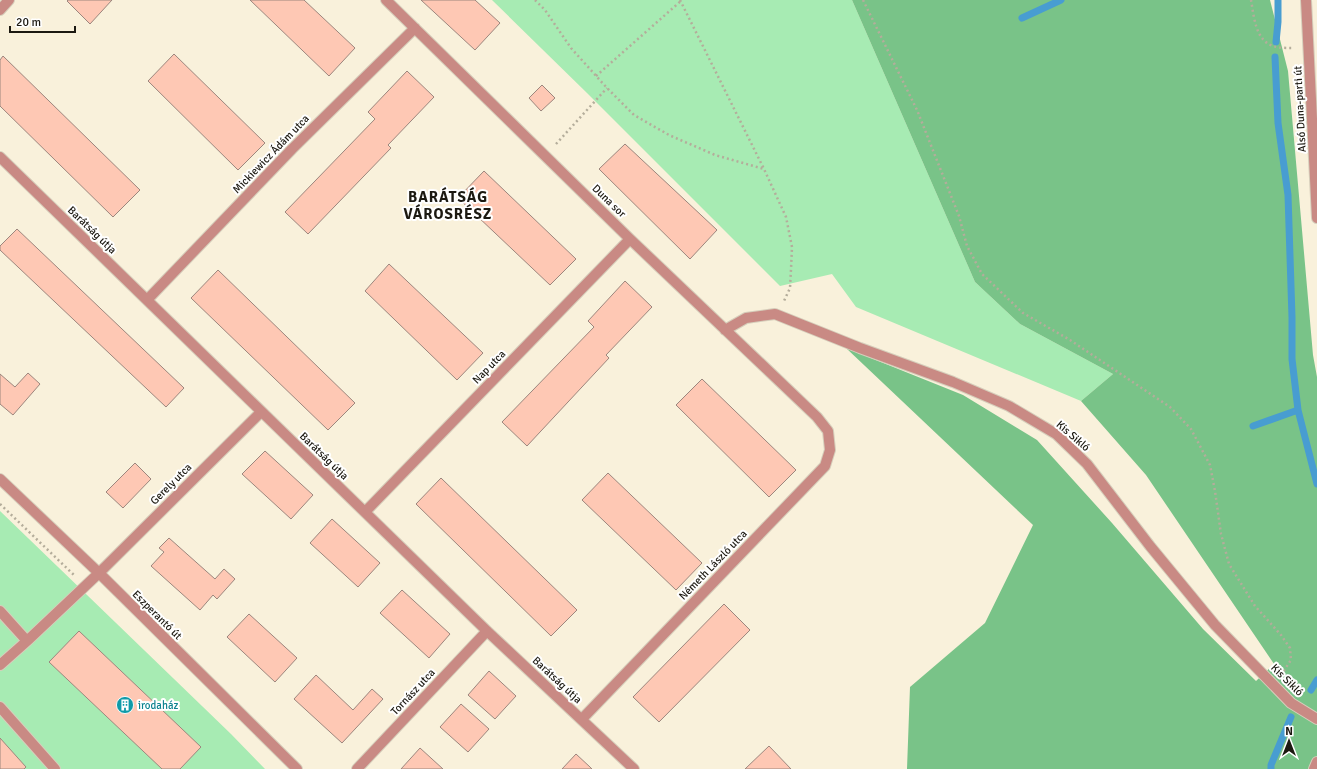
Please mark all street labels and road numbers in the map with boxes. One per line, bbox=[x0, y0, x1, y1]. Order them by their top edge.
street label: Alsó Duna-parti út bbox=[1291, 65, 1309, 152]
street label: Mickiewicz Ádám utca bbox=[229, 111, 312, 196]
street label: Duna sor bbox=[589, 182, 629, 220]
street label: Barátság útja bbox=[65, 204, 119, 257]
street label: Nap utca bbox=[470, 347, 508, 387]
street label: Kis Sikló bbox=[1054, 418, 1093, 454]
street label: Barátság útja bbox=[297, 430, 351, 483]
street label: Gerely utca bbox=[148, 460, 195, 507]
street label: Németh László utca bbox=[676, 527, 750, 603]
street label: Eszperantó út bbox=[130, 588, 185, 643]
street label: Barátság útja bbox=[530, 654, 585, 706]
street label: Kis Sikló bbox=[1268, 661, 1306, 699]
street label: Tornász utca bbox=[388, 666, 438, 718]

